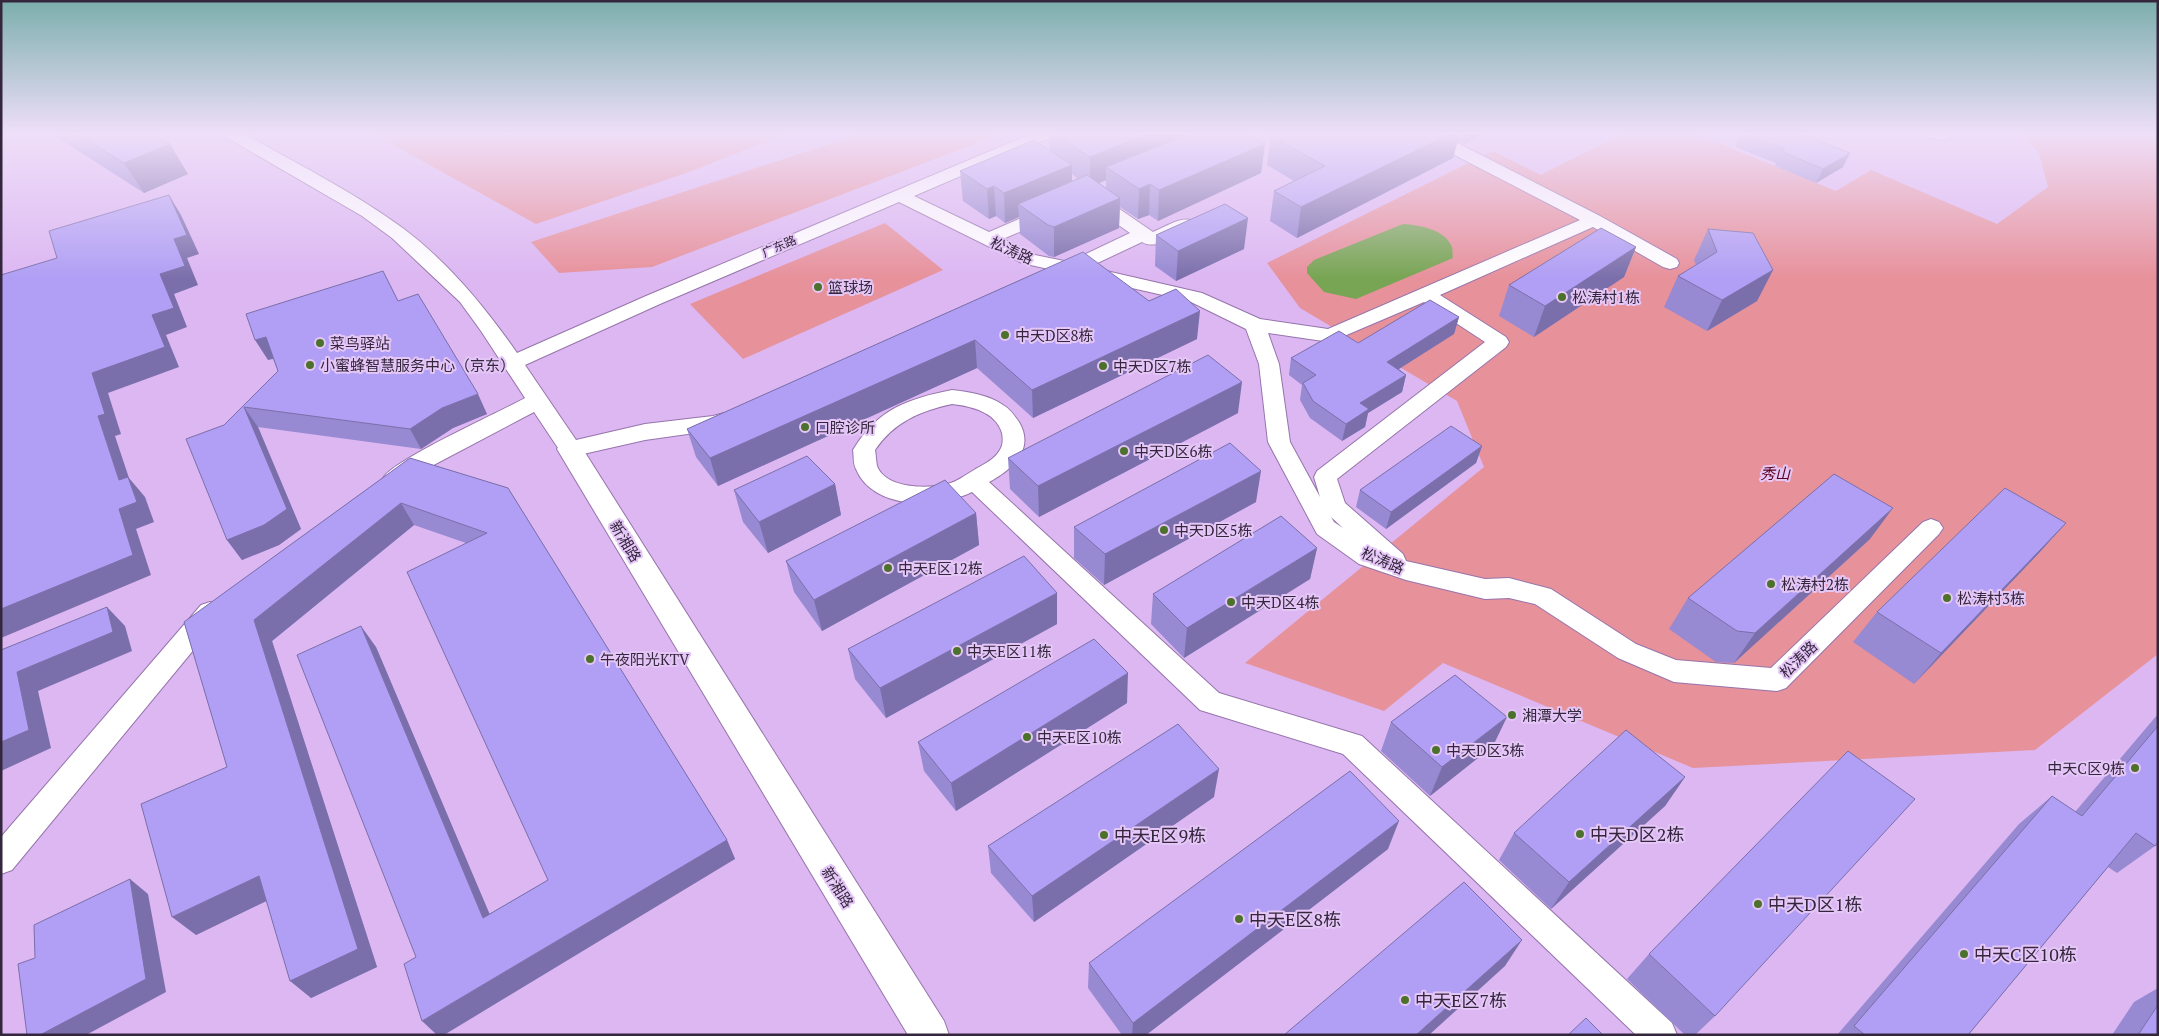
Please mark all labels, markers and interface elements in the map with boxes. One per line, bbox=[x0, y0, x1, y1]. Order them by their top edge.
street label: 广东路 bbox=[759, 232, 799, 260]
street label: 松涛路 bbox=[987, 232, 1037, 268]
place label: 篮球场 bbox=[828, 277, 873, 297]
marker: 篮球场 bbox=[812, 281, 824, 293]
place label: 松涛村1栋 bbox=[1572, 287, 1640, 307]
marker: 松涛村1栋 bbox=[1556, 291, 1568, 303]
place label: 中天D区8栋 bbox=[1015, 325, 1094, 345]
marker: 中天D区8栋 bbox=[999, 329, 1011, 341]
place label: 菜鸟驿站 bbox=[330, 333, 390, 353]
marker: 菜鸟驿站 bbox=[314, 337, 326, 349]
place label: 小蜜蜂智慧服务中心（京东） bbox=[320, 355, 515, 375]
place label: 中天D区7栋 bbox=[1113, 356, 1192, 376]
marker: 小蜜蜂智慧服务中心（京东） bbox=[304, 359, 316, 371]
marker: 中天D区7栋 bbox=[1097, 360, 1109, 372]
place label: 口腔诊所 bbox=[815, 417, 875, 437]
marker: 口腔诊所 bbox=[799, 421, 811, 433]
place label: 中天D区6栋 bbox=[1134, 441, 1213, 461]
marker: 中天D区6栋 bbox=[1118, 445, 1130, 457]
park label: 秀山 bbox=[1760, 463, 1791, 483]
street label: 新湘路 bbox=[606, 517, 646, 565]
place label: 中天D区5栋 bbox=[1174, 520, 1253, 540]
marker: 中天D区5栋 bbox=[1158, 524, 1170, 536]
street label: 松涛路 bbox=[1358, 542, 1408, 578]
place label: 中天E区12栋 bbox=[898, 558, 983, 578]
marker: 中天E区12栋 bbox=[882, 562, 894, 574]
place label: 松涛村2栋 bbox=[1781, 574, 1849, 594]
marker: 松涛村2栋 bbox=[1765, 578, 1777, 590]
place label: 松涛村3栋 bbox=[1957, 588, 2025, 608]
place label: 中天D区4栋 bbox=[1241, 592, 1320, 612]
marker: 松涛村3栋 bbox=[1941, 592, 1953, 604]
marker: 中天D区4栋 bbox=[1225, 596, 1237, 608]
street label: 松涛路 bbox=[1775, 636, 1821, 682]
place label: 中天E区11栋 bbox=[967, 641, 1052, 661]
marker: 中天E区11栋 bbox=[951, 645, 963, 657]
place label: 午夜阳光KTV bbox=[600, 649, 690, 669]
marker: 午夜阳光KTV bbox=[584, 653, 596, 665]
place label: 湘潭大学 bbox=[1522, 705, 1582, 725]
marker: 湘潭大学 bbox=[1506, 709, 1518, 721]
place label: 中天E区10栋 bbox=[1037, 727, 1122, 747]
marker: 中天E区10栋 bbox=[1021, 731, 1033, 743]
place label: 中天D区3栋 bbox=[1446, 740, 1525, 760]
marker: 中天D区3栋 bbox=[1430, 744, 1442, 756]
place label: 中天C区9栋 bbox=[2047, 758, 2125, 778]
marker: 中天C区9栋 bbox=[2129, 762, 2141, 774]
place label: 中天D区2栋 bbox=[1590, 822, 1684, 846]
place label: 中天E区9栋 bbox=[1114, 823, 1206, 847]
marker: 中天D区2栋 bbox=[1574, 828, 1586, 840]
marker: 中天E区9栋 bbox=[1098, 829, 1110, 841]
street label: 新湘路 bbox=[818, 863, 858, 911]
place label: 中天D区1栋 bbox=[1768, 892, 1862, 916]
marker: 中天D区1栋 bbox=[1752, 898, 1764, 910]
place label: 中天E区8栋 bbox=[1249, 907, 1341, 931]
marker: 中天E区8栋 bbox=[1233, 913, 1245, 925]
place label: 中天C区10栋 bbox=[1974, 942, 2077, 966]
marker: 中天C区10栋 bbox=[1958, 948, 1970, 960]
place label: 中天E区7栋 bbox=[1415, 988, 1507, 1012]
marker: 中天E区7栋 bbox=[1399, 994, 1411, 1006]

